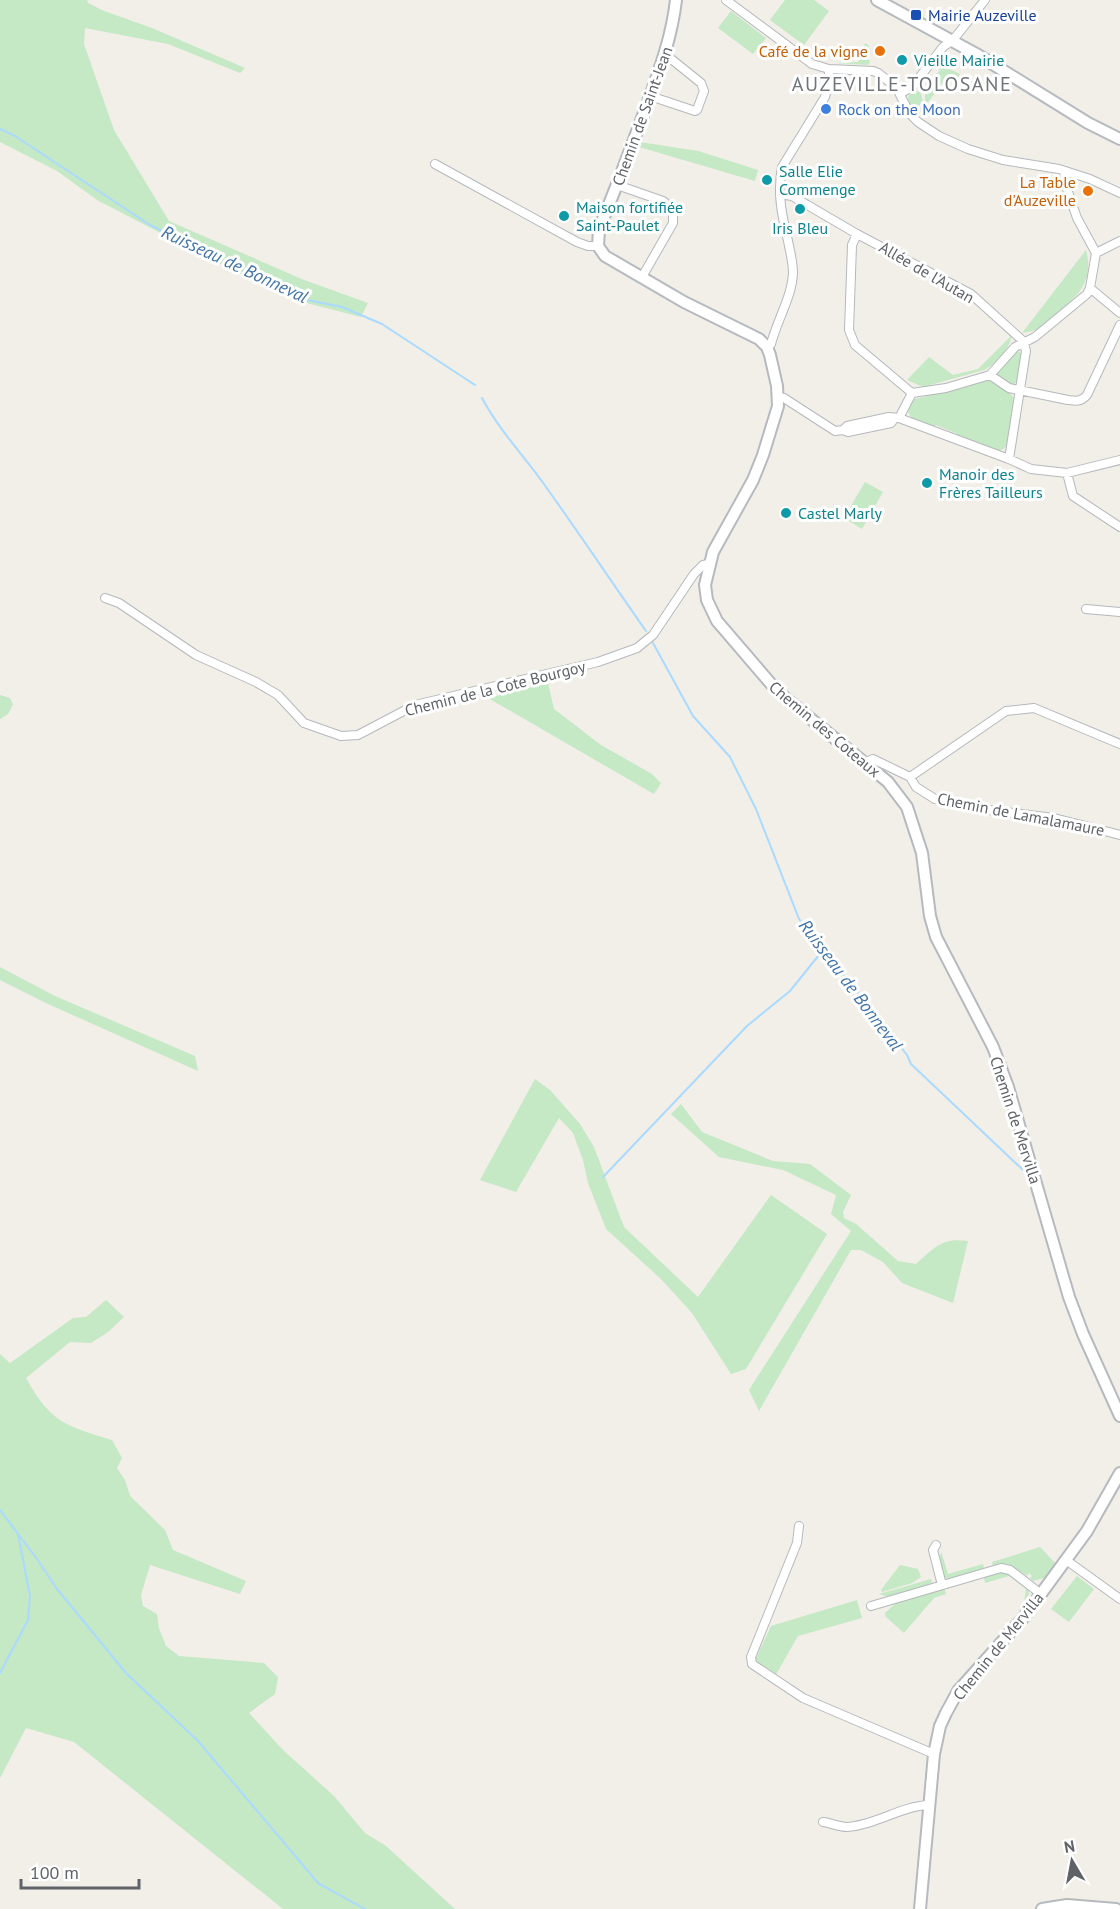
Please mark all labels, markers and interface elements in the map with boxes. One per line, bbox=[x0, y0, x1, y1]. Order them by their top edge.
place label: Mairie Auzeville bbox=[928, 5, 1037, 25]
marker: Mairie Auzeville bbox=[909, 8, 923, 22]
place label: Café de la vigne bbox=[759, 41, 868, 61]
street label: Chemin de Saint-Jean bbox=[607, 44, 677, 188]
marker: Café de la vigne bbox=[873, 44, 887, 58]
place label: Vieille Mairie bbox=[913, 50, 1004, 70]
marker: Vieille Mairie bbox=[895, 53, 909, 67]
district label: AUZEVILLE-TOLOSANE bbox=[792, 71, 1012, 97]
place label: Rock on the Moon bbox=[838, 99, 961, 119]
marker: Rock on the Moon bbox=[819, 102, 833, 116]
place label: Salle Elie Commenge bbox=[779, 161, 856, 199]
place label: La Table d'Auzeville bbox=[1004, 172, 1076, 210]
marker: Salle Elie Commenge bbox=[760, 173, 774, 187]
marker: La Table d'Auzeville bbox=[1081, 184, 1095, 198]
place label: Maison fortifiée Saint-Paulet bbox=[576, 197, 683, 235]
marker: Iris Bleu bbox=[793, 202, 807, 216]
marker: Maison fortifiée Saint-Paulet bbox=[557, 209, 571, 223]
place label: Iris Bleu bbox=[772, 218, 828, 238]
water label: Ruisseau de Bonneval bbox=[158, 220, 312, 308]
street label: Allée de l'Autan bbox=[876, 237, 978, 307]
place label: Manoir des Frères Tailleurs bbox=[939, 464, 1043, 502]
marker: Manoir des Frères Tailleurs bbox=[920, 476, 934, 490]
place label: Castel Marly bbox=[798, 503, 883, 523]
marker: Castel Marly bbox=[779, 506, 793, 520]
street label: Chemin de la Cote Bourgoy bbox=[403, 656, 588, 720]
street label: Chemin des Coteaux bbox=[765, 677, 885, 781]
street label: Chemin de Lamalamaure bbox=[936, 788, 1106, 840]
water label: Ruisseau de Bonneval bbox=[794, 915, 908, 1055]
street label: Chemin de Mervilla bbox=[986, 1054, 1046, 1186]
street label: Chemin de Mervilla bbox=[948, 1588, 1048, 1704]
north arrow bbox=[1042, 1831, 1102, 1891]
text: N bbox=[1062, 1835, 1076, 1857]
scale bar bbox=[21, 1852, 140, 1890]
text: 100 m bbox=[30, 1861, 79, 1884]

